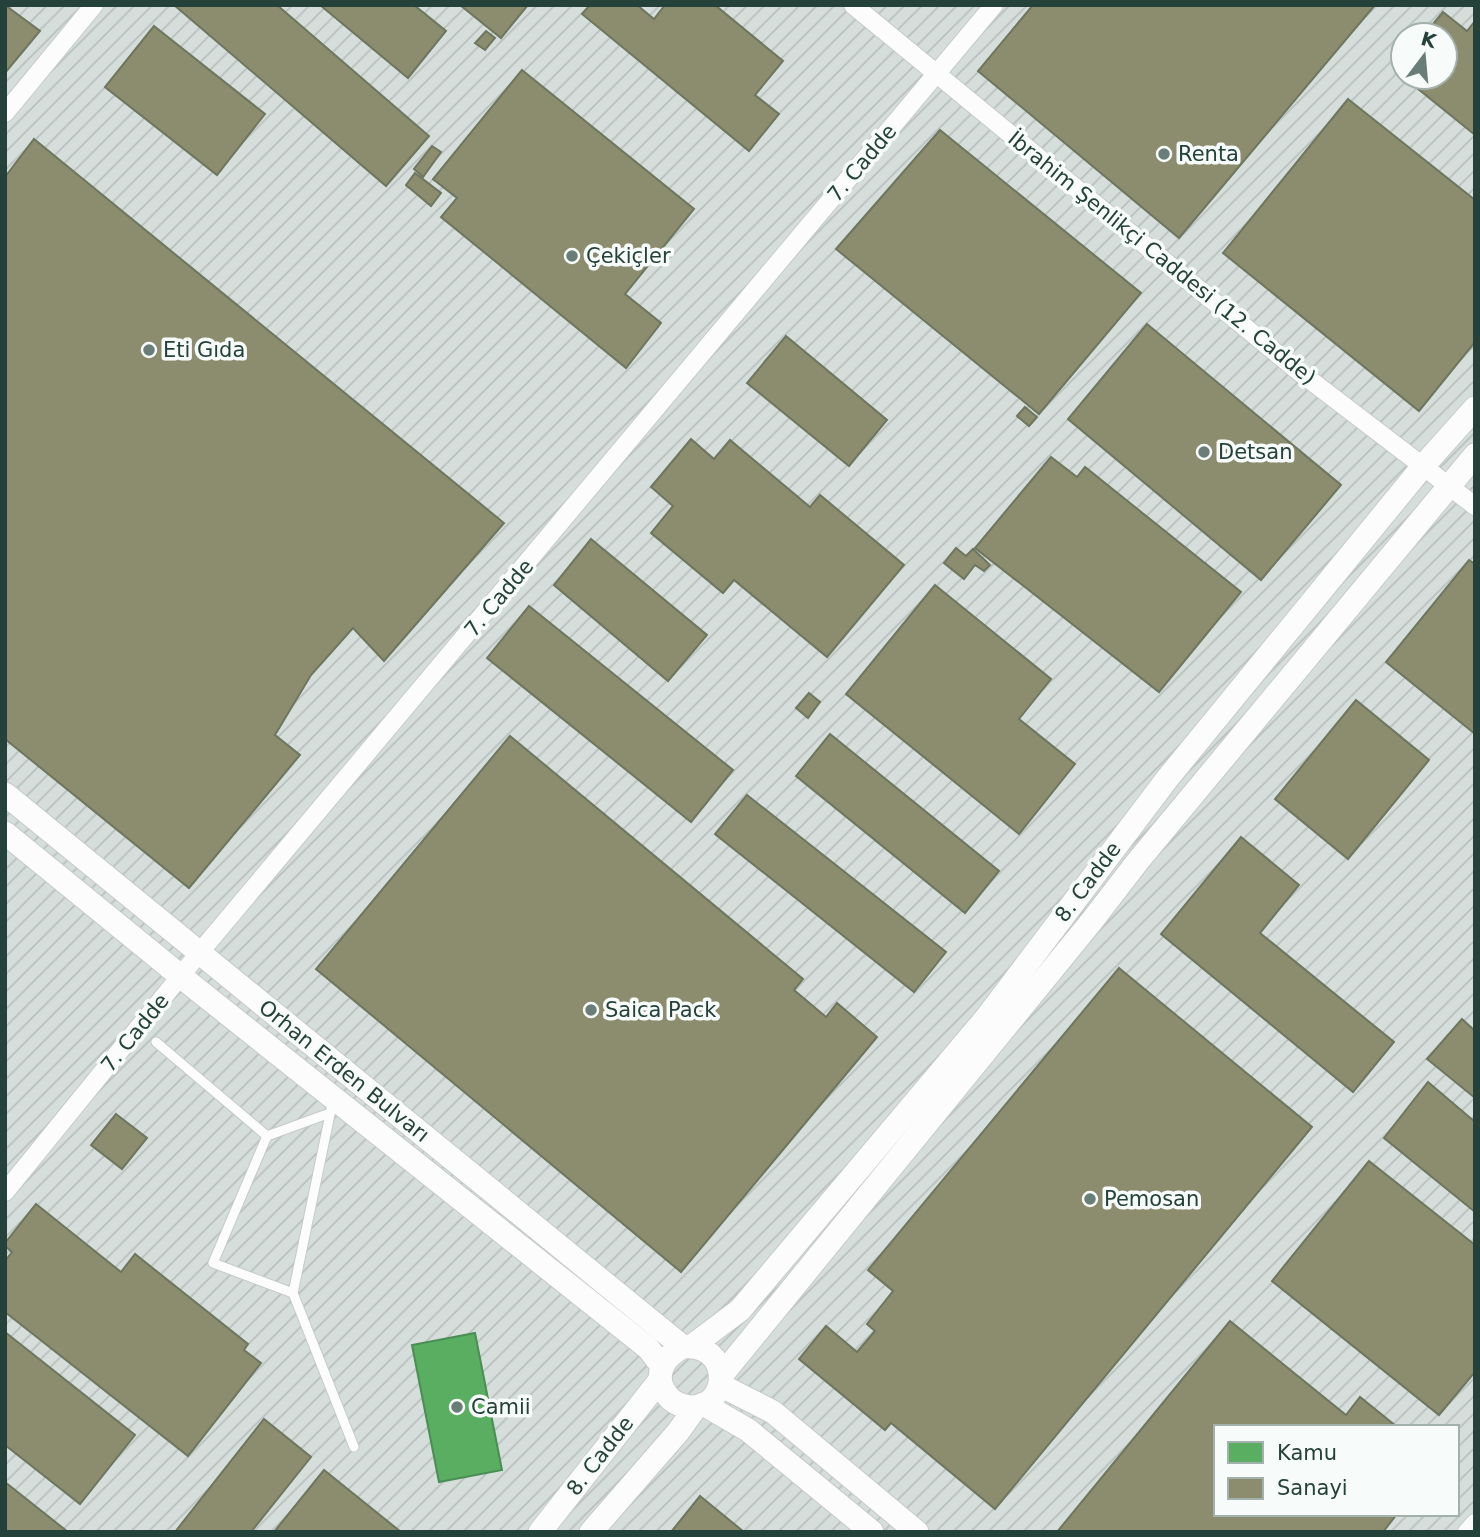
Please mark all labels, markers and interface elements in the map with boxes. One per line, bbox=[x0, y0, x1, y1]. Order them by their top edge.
north arrow bbox=[1389, 21, 1459, 91]
text: K bbox=[1419, 27, 1440, 53]
street label: 7. Cadde bbox=[823, 119, 901, 207]
street label: İbrahim Şenlikçi Caddesi (12. Cadde) bbox=[1003, 126, 1321, 390]
place label: Renta bbox=[1178, 142, 1239, 166]
marker: Renta bbox=[1156, 146, 1172, 162]
place label: Çekiçler bbox=[586, 244, 671, 268]
marker: Çekiçler bbox=[564, 248, 580, 264]
place label: Eti Gıda bbox=[163, 338, 245, 362]
marker: Eti Gıda bbox=[141, 342, 157, 358]
place label: Detsan bbox=[1218, 440, 1292, 464]
marker: Detsan bbox=[1196, 444, 1212, 460]
street label: 7. Cadde bbox=[460, 554, 538, 642]
street label: 8. Cadde bbox=[1050, 837, 1126, 927]
street label: 7. Cadde bbox=[96, 989, 174, 1077]
street label: Orhan Erden Bulvarı bbox=[254, 995, 434, 1147]
place label: Saica Pack bbox=[605, 998, 717, 1022]
marker: Saica Pack bbox=[583, 1002, 599, 1018]
place label: Pemosan bbox=[1104, 1187, 1199, 1211]
marker: Pemosan bbox=[1082, 1191, 1098, 1207]
place label: Camii bbox=[471, 1395, 531, 1419]
marker: Camii bbox=[449, 1399, 465, 1415]
street label: 8. Cadde bbox=[562, 1412, 638, 1500]
legend bbox=[1214, 1425, 1459, 1516]
text: Kamu bbox=[1277, 1441, 1337, 1465]
text: Sanayi bbox=[1277, 1476, 1348, 1500]

